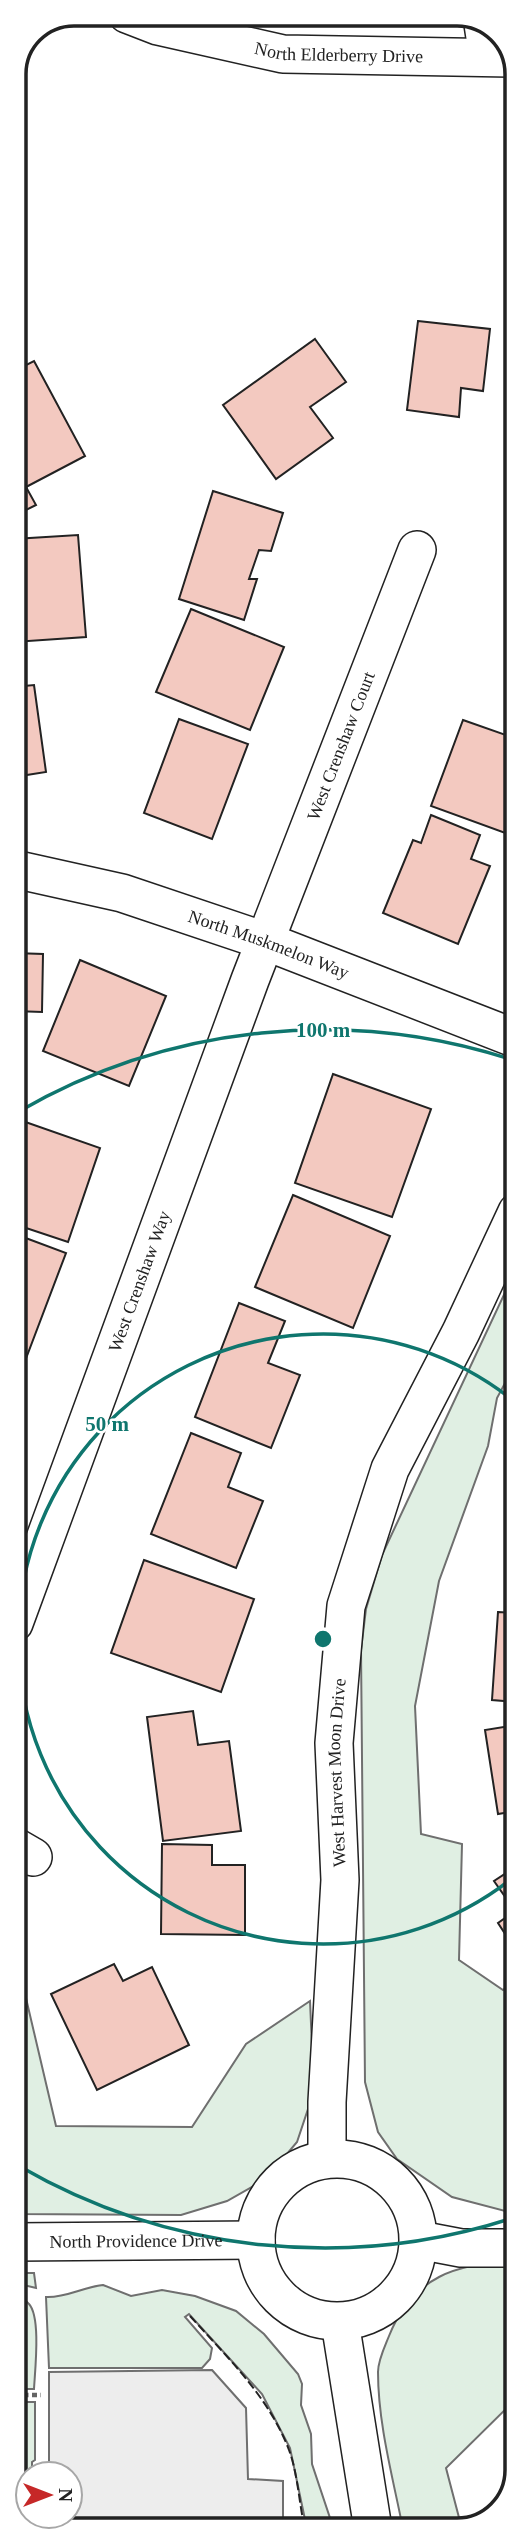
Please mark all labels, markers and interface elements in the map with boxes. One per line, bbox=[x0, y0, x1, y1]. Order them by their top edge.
street label: North Elderberry Drive bbox=[253, 38, 423, 66]
street label: West Crenshaw Court bbox=[303, 669, 379, 823]
street label: North Muskmelon Way bbox=[186, 906, 352, 983]
text: 100 m bbox=[296, 1018, 351, 1042]
street label: West Crenshaw Way bbox=[104, 1208, 174, 1355]
text: 50 m bbox=[85, 1412, 129, 1436]
centre of rings bbox=[311, 1627, 335, 1651]
street label: West Harvest Moon Drive bbox=[324, 1677, 350, 1867]
street label: North Providence Drive bbox=[49, 2230, 223, 2252]
north arrow bbox=[14, 2460, 84, 2530]
text: N bbox=[55, 2488, 76, 2502]

